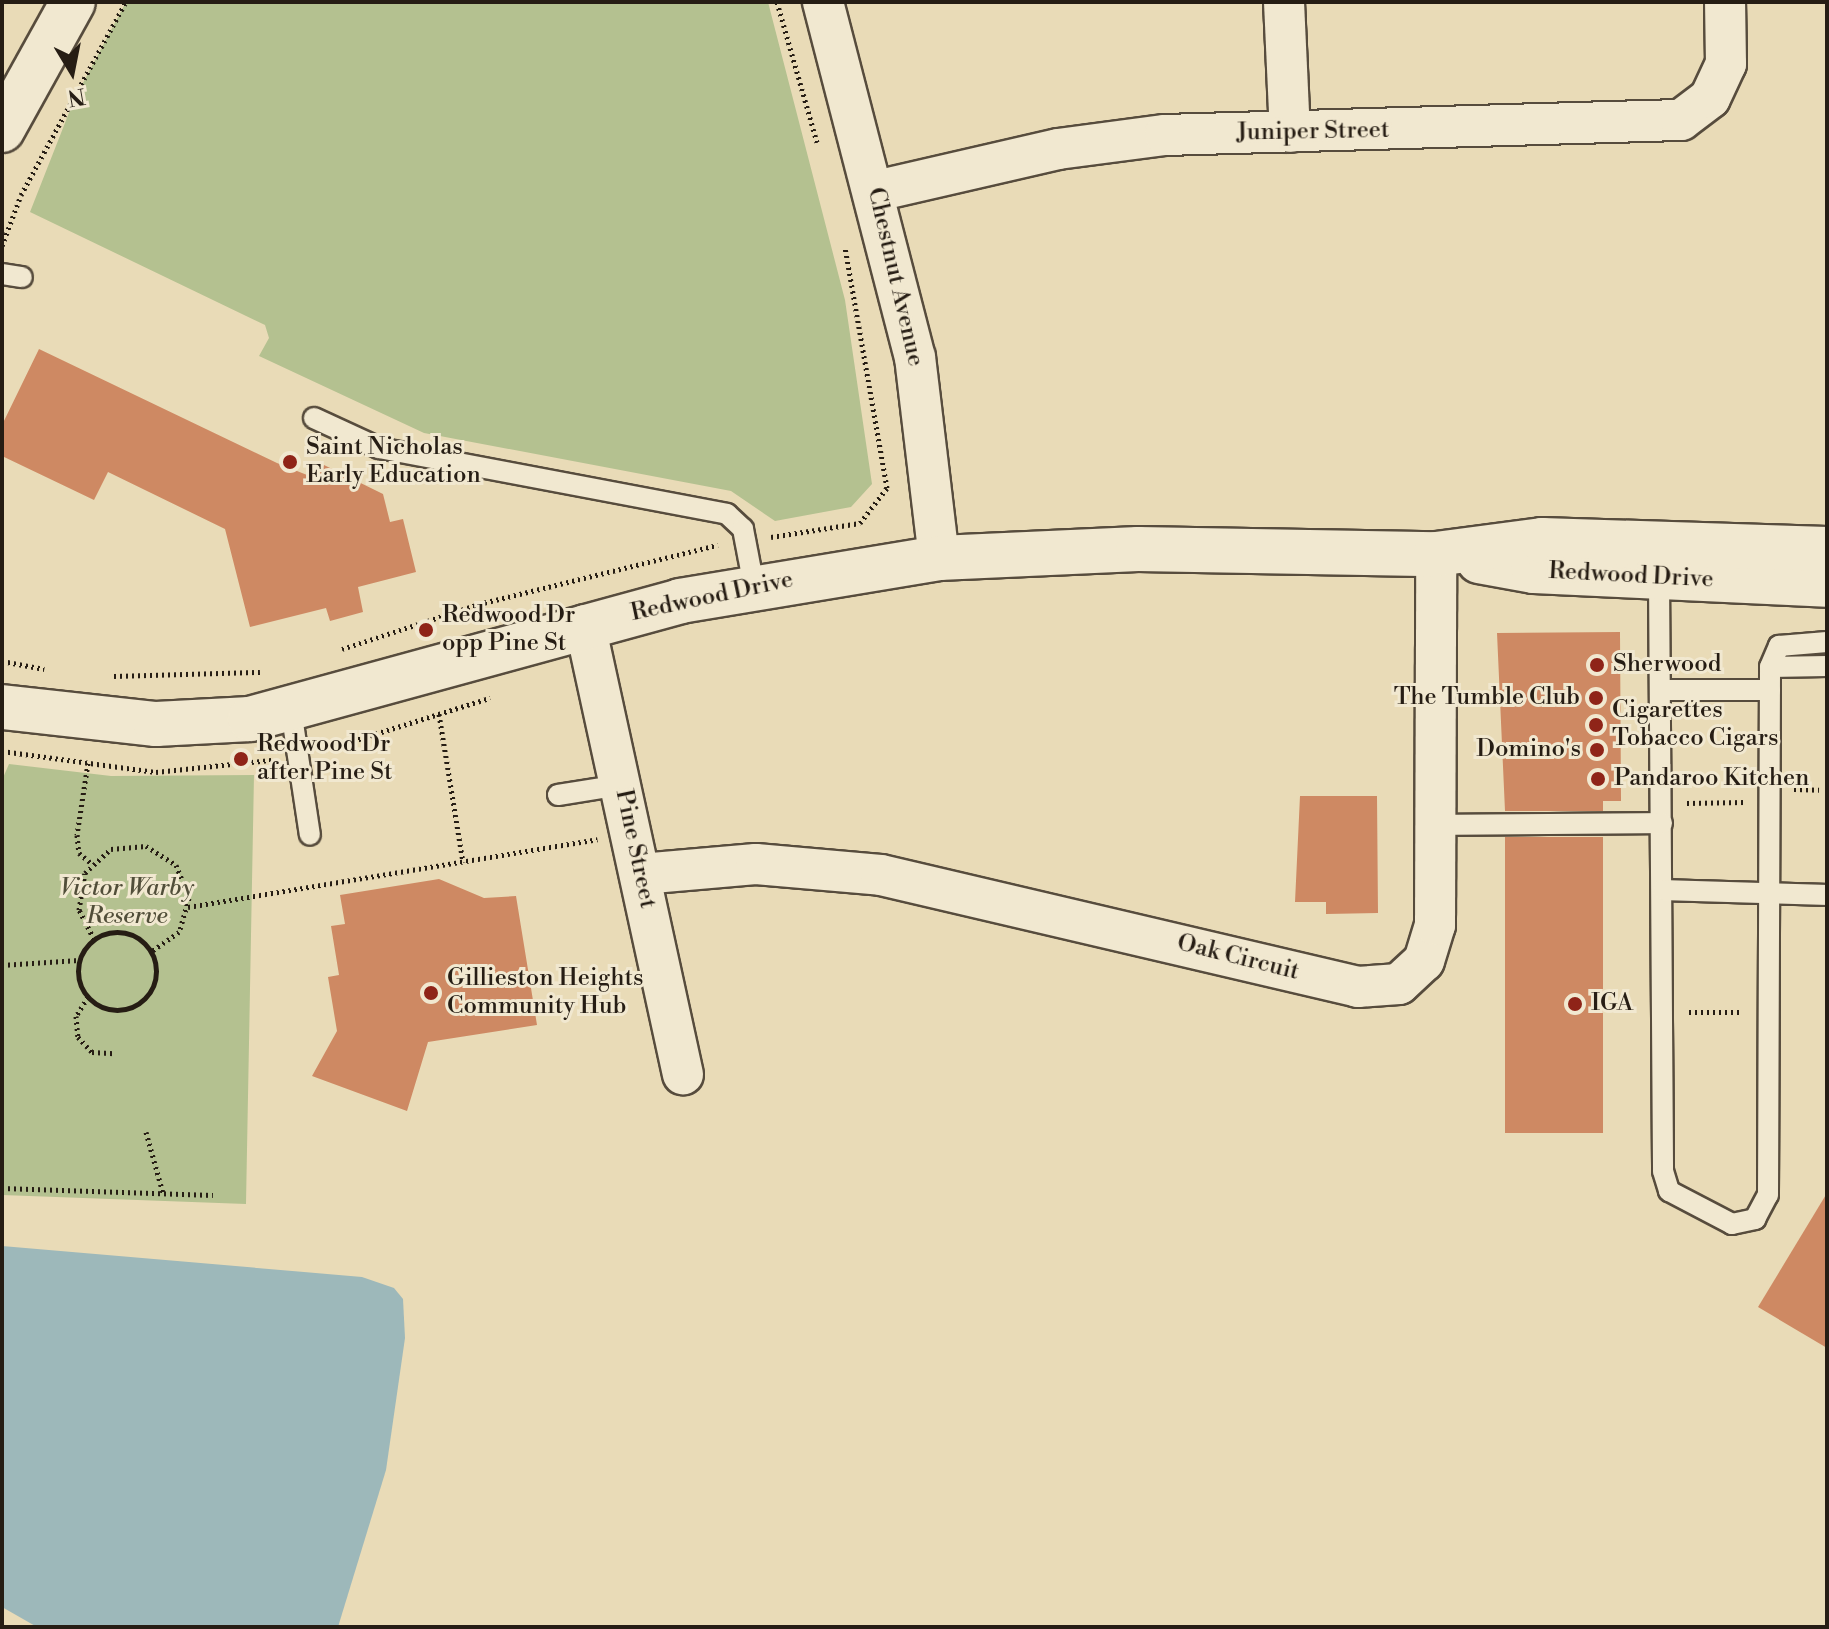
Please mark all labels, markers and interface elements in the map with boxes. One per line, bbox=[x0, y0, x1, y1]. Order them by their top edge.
north arrow bbox=[32, 32, 112, 112]
text: N bbox=[65, 81, 87, 111]
street label: Juniper Street bbox=[1236, 116, 1390, 148]
street label: Chestnut Avenue bbox=[860, 185, 930, 369]
place label: Saint Nicholas Early Education bbox=[306, 434, 481, 490]
marker: Saint Nicholas Early Education bbox=[281, 453, 299, 471]
street label: Redwood Drive bbox=[1548, 557, 1714, 595]
street label: Redwood Drive bbox=[628, 566, 796, 628]
place label: Redwood Dr opp Pine St bbox=[442, 602, 575, 658]
marker: Redwood Dr opp Pine St bbox=[417, 621, 435, 639]
place label: Sherwood bbox=[1613, 651, 1721, 679]
marker: Sherwood bbox=[1588, 656, 1606, 674]
place label: The Tumble Club bbox=[1394, 684, 1580, 712]
marker: The Tumble Club bbox=[1587, 689, 1605, 707]
place label: Cigarettes Tobacco Cigars bbox=[1612, 697, 1779, 753]
marker: Cigarettes Tobacco Cigars bbox=[1587, 716, 1605, 734]
place label: Redwood Dr after Pine St bbox=[257, 731, 392, 787]
place label: Domino's bbox=[1476, 736, 1581, 764]
marker: Domino's bbox=[1588, 741, 1606, 759]
marker: Redwood Dr after Pine St bbox=[232, 750, 250, 768]
place label: Pandaroo Kitchen bbox=[1614, 765, 1809, 793]
marker: Pandaroo Kitchen bbox=[1589, 770, 1607, 788]
street label: Pine Street bbox=[608, 787, 662, 911]
park label: Victor Warby Reserve bbox=[60, 875, 194, 931]
street label: Oak Circuit bbox=[1174, 929, 1302, 987]
place label: Gillieston Heights Community Hub bbox=[447, 965, 644, 1021]
marker: Gillieston Heights Community Hub bbox=[422, 984, 440, 1002]
place label: IGA bbox=[1591, 990, 1633, 1018]
marker: IGA bbox=[1566, 995, 1584, 1013]

